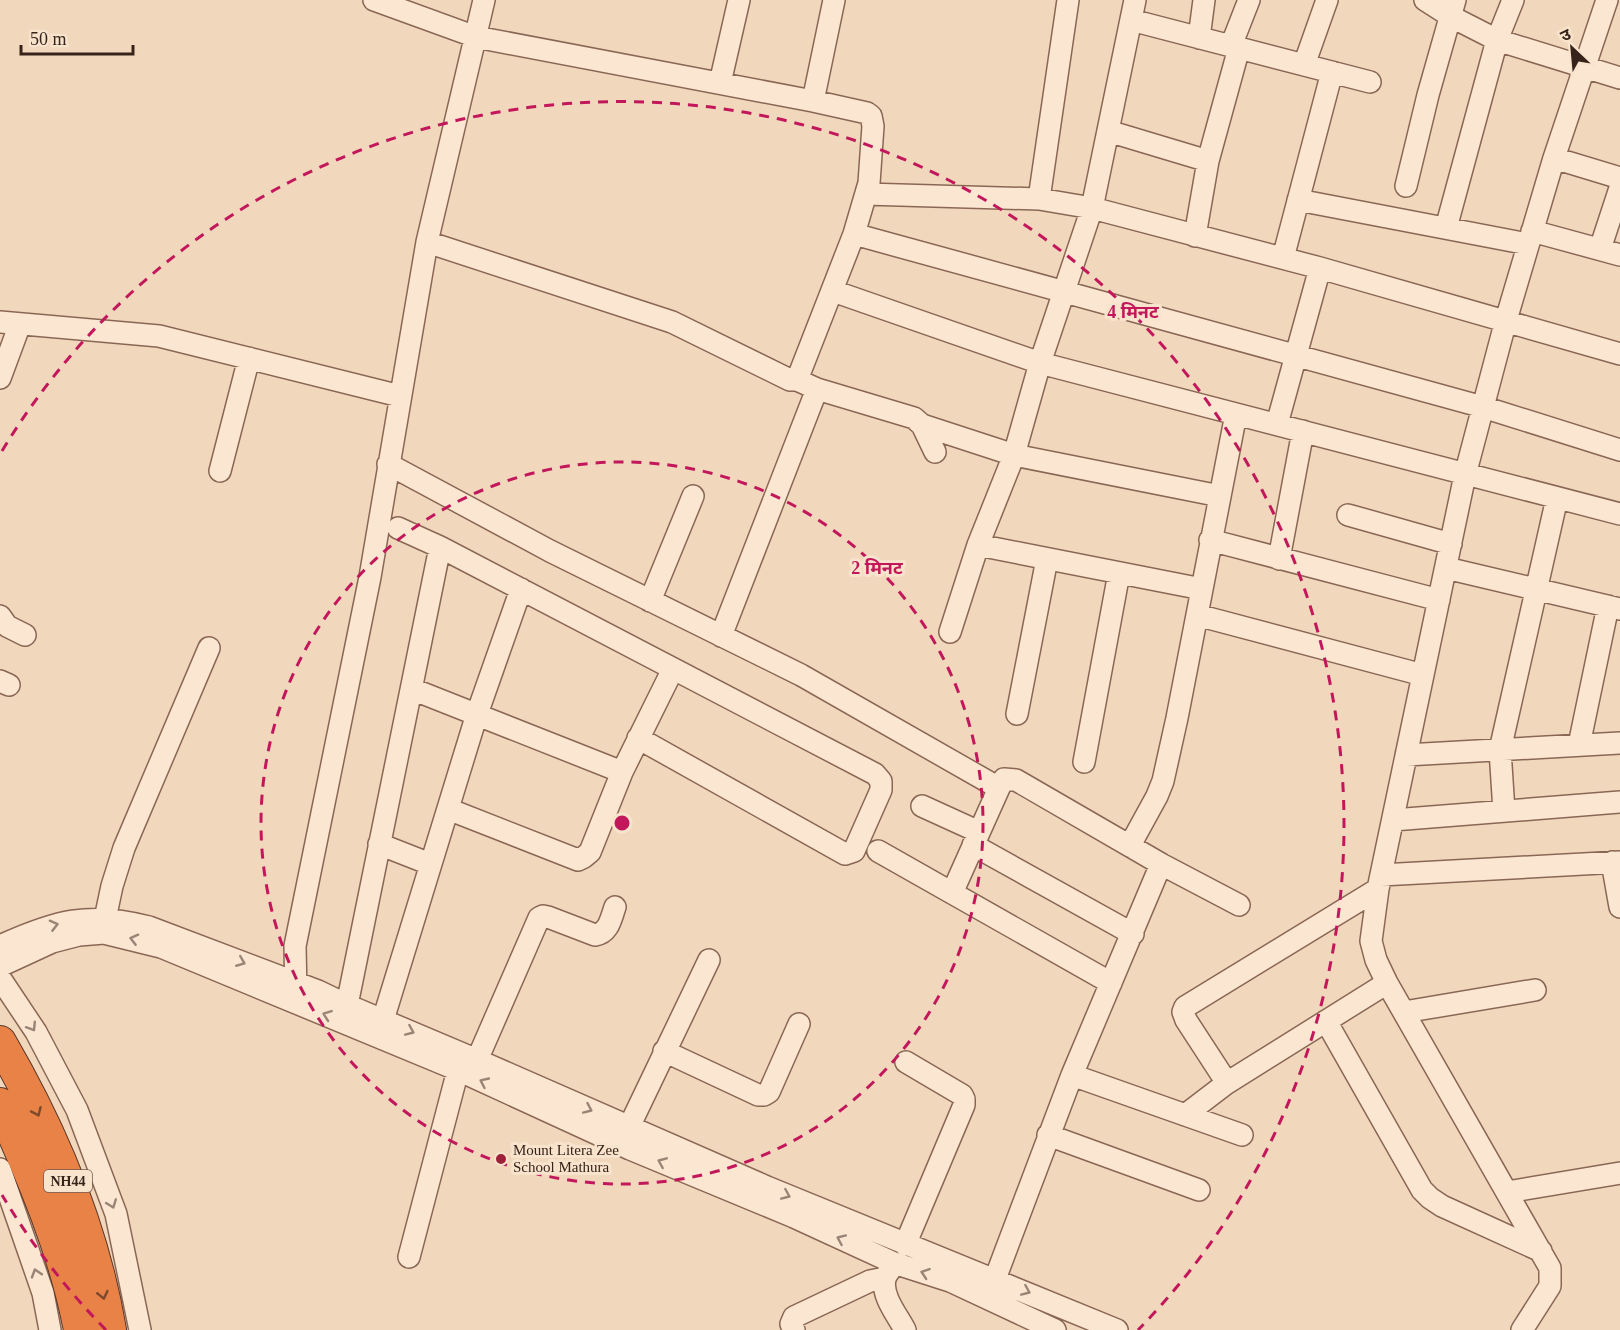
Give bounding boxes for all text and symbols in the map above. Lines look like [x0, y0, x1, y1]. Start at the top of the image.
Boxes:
scale bar [21, 18, 134, 56]
north arrow [1542, 18, 1602, 78]
text: उ [1558, 25, 1574, 45]
text: 50 m [30, 29, 67, 49]
text: 4 मिनट [1107, 302, 1159, 322]
text: 2 मिनट [851, 558, 903, 578]
centre of rings [612, 813, 632, 833]
one-way arrow [49, 920, 59, 933]
one-way arrow [130, 934, 140, 947]
one-way arrow [235, 955, 246, 967]
one-way arrow [322, 1009, 333, 1022]
one-way arrow [25, 1020, 36, 1031]
one-way arrow [403, 1024, 414, 1036]
one-way arrow [479, 1077, 490, 1089]
one-way arrow [582, 1102, 593, 1114]
one-way arrow [30, 1105, 42, 1116]
place label: Mount Litera Zee School Mathura [513, 1142, 619, 1175]
marker: Mount Litera Zee School Mathura [494, 1152, 508, 1166]
one-way arrow [657, 1157, 668, 1169]
road number: NH44 [44, 1170, 92, 1192]
one-way arrow [780, 1188, 791, 1200]
one-way arrow [105, 1198, 118, 1209]
one-way arrow [836, 1234, 847, 1246]
one-way arrow [31, 1268, 44, 1279]
one-way arrow [920, 1268, 931, 1280]
one-way arrow [1019, 1284, 1030, 1296]
one-way arrow [95, 1290, 108, 1300]

